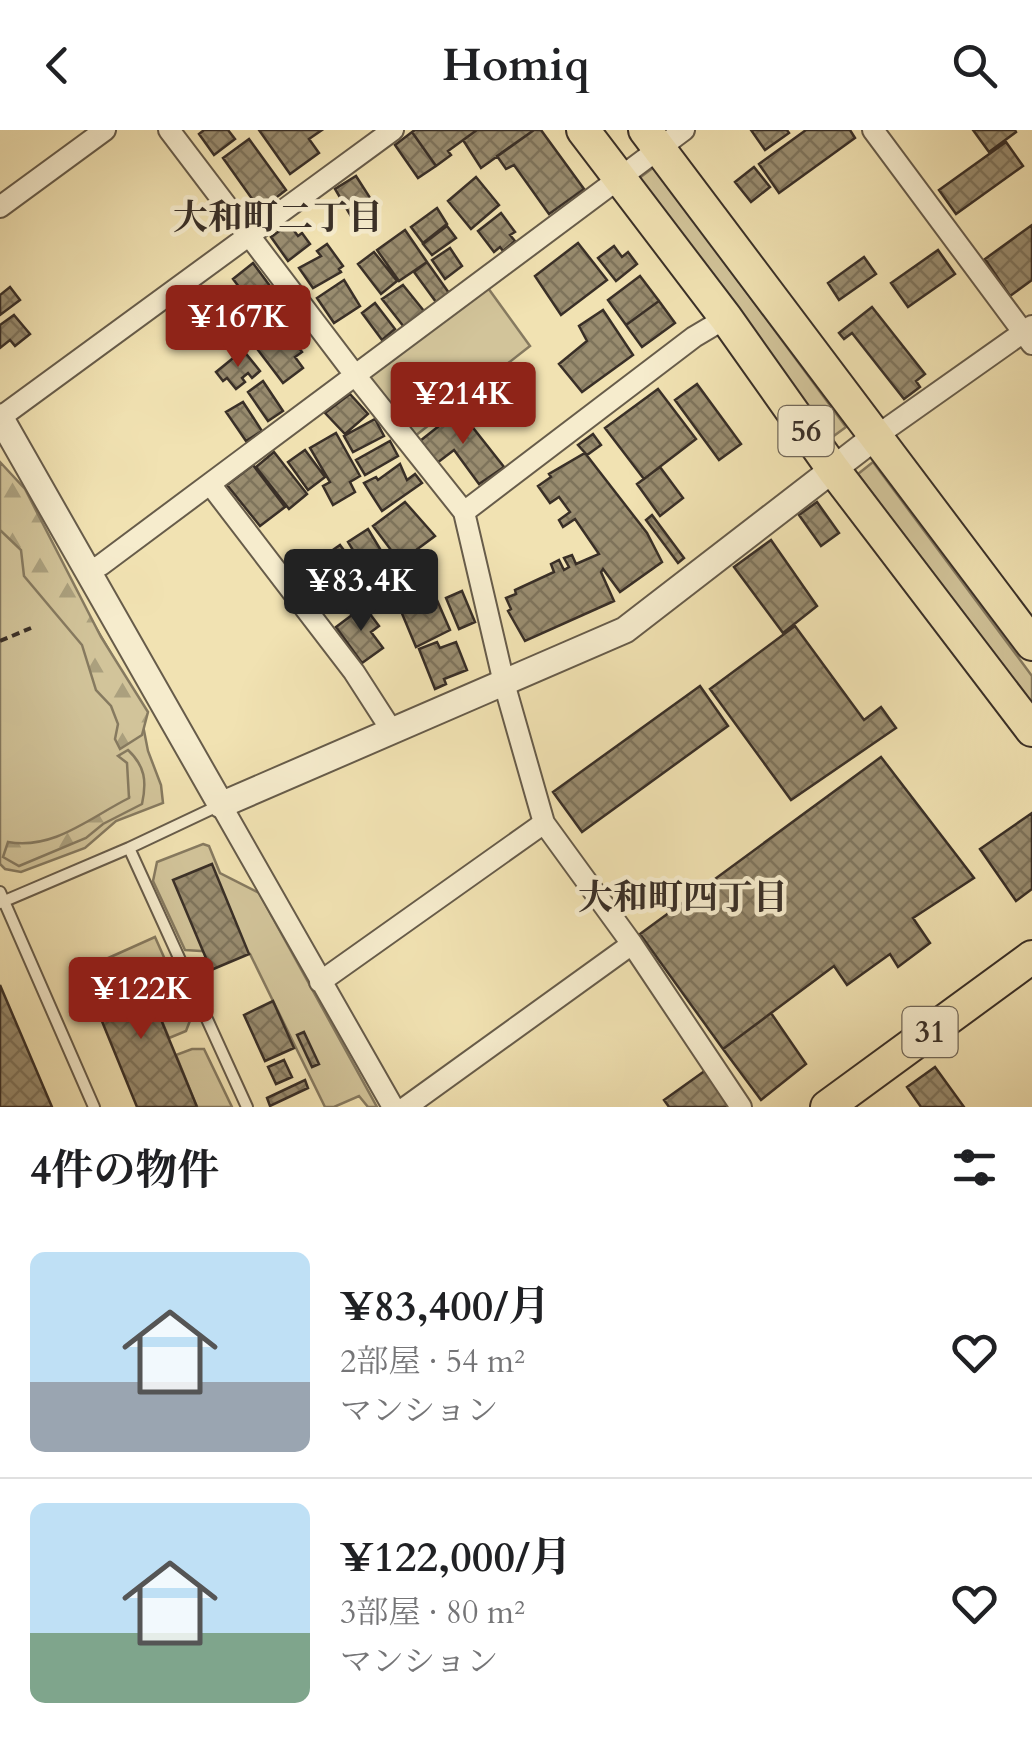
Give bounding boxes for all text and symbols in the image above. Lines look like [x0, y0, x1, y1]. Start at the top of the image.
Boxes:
text: Homiq [442, 35, 590, 96]
icon: back [30, 38, 85, 93]
icon: search [947, 38, 1002, 93]
district label: 大和町二丁目 [173, 194, 383, 242]
pin: ¥167K [168, 285, 308, 370]
text: ¥167K [188, 295, 288, 339]
pin: ¥214K [393, 362, 533, 447]
text: ¥214K [413, 372, 513, 416]
road number: 56 [778, 406, 834, 456]
pin: ¥83.4K [280, 549, 442, 634]
text: ¥83.4K [306, 559, 416, 603]
district label: 大和町四丁目 [578, 874, 788, 922]
pin: ¥122K [71, 957, 211, 1042]
text: ¥122K [91, 967, 191, 1011]
road number: 31 [902, 1007, 958, 1057]
icon: filters [947, 1140, 1002, 1195]
text: 4件の物件 [30, 1142, 220, 1199]
text: ¥83,400/月 [340, 1278, 550, 1335]
icon: home [110, 1292, 230, 1412]
icon: heart [947, 1325, 1002, 1380]
text: 2部屋 · 54 m² [340, 1340, 525, 1384]
text: マンション [340, 1389, 499, 1433]
text: ¥122,000/月 [340, 1529, 572, 1586]
icon: home [110, 1543, 230, 1663]
icon: heart [947, 1576, 1002, 1631]
text: 3部屋 · 80 m² [340, 1591, 525, 1635]
text: マンション [340, 1640, 499, 1684]

